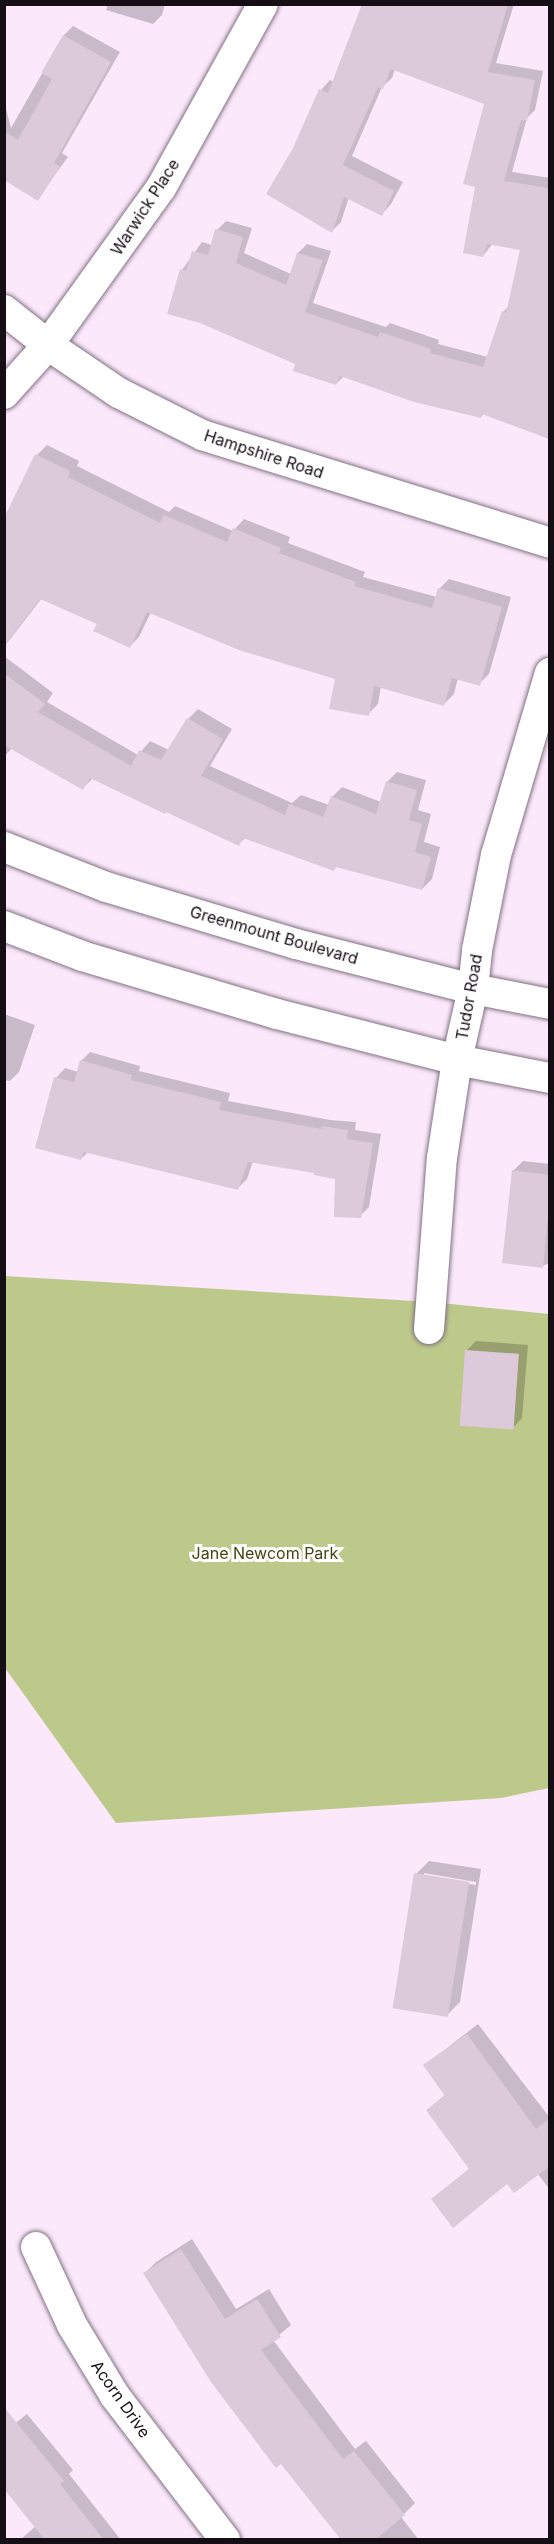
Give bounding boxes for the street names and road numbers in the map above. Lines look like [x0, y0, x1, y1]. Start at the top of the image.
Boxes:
street label: Warwick Place [107, 155, 183, 259]
street label: Hampshire Road [202, 426, 326, 482]
street label: Greenmount Boulevard [188, 902, 360, 968]
street label: Tudor Road [452, 952, 486, 1042]
street label: Acorn Drive [87, 2357, 155, 2441]

